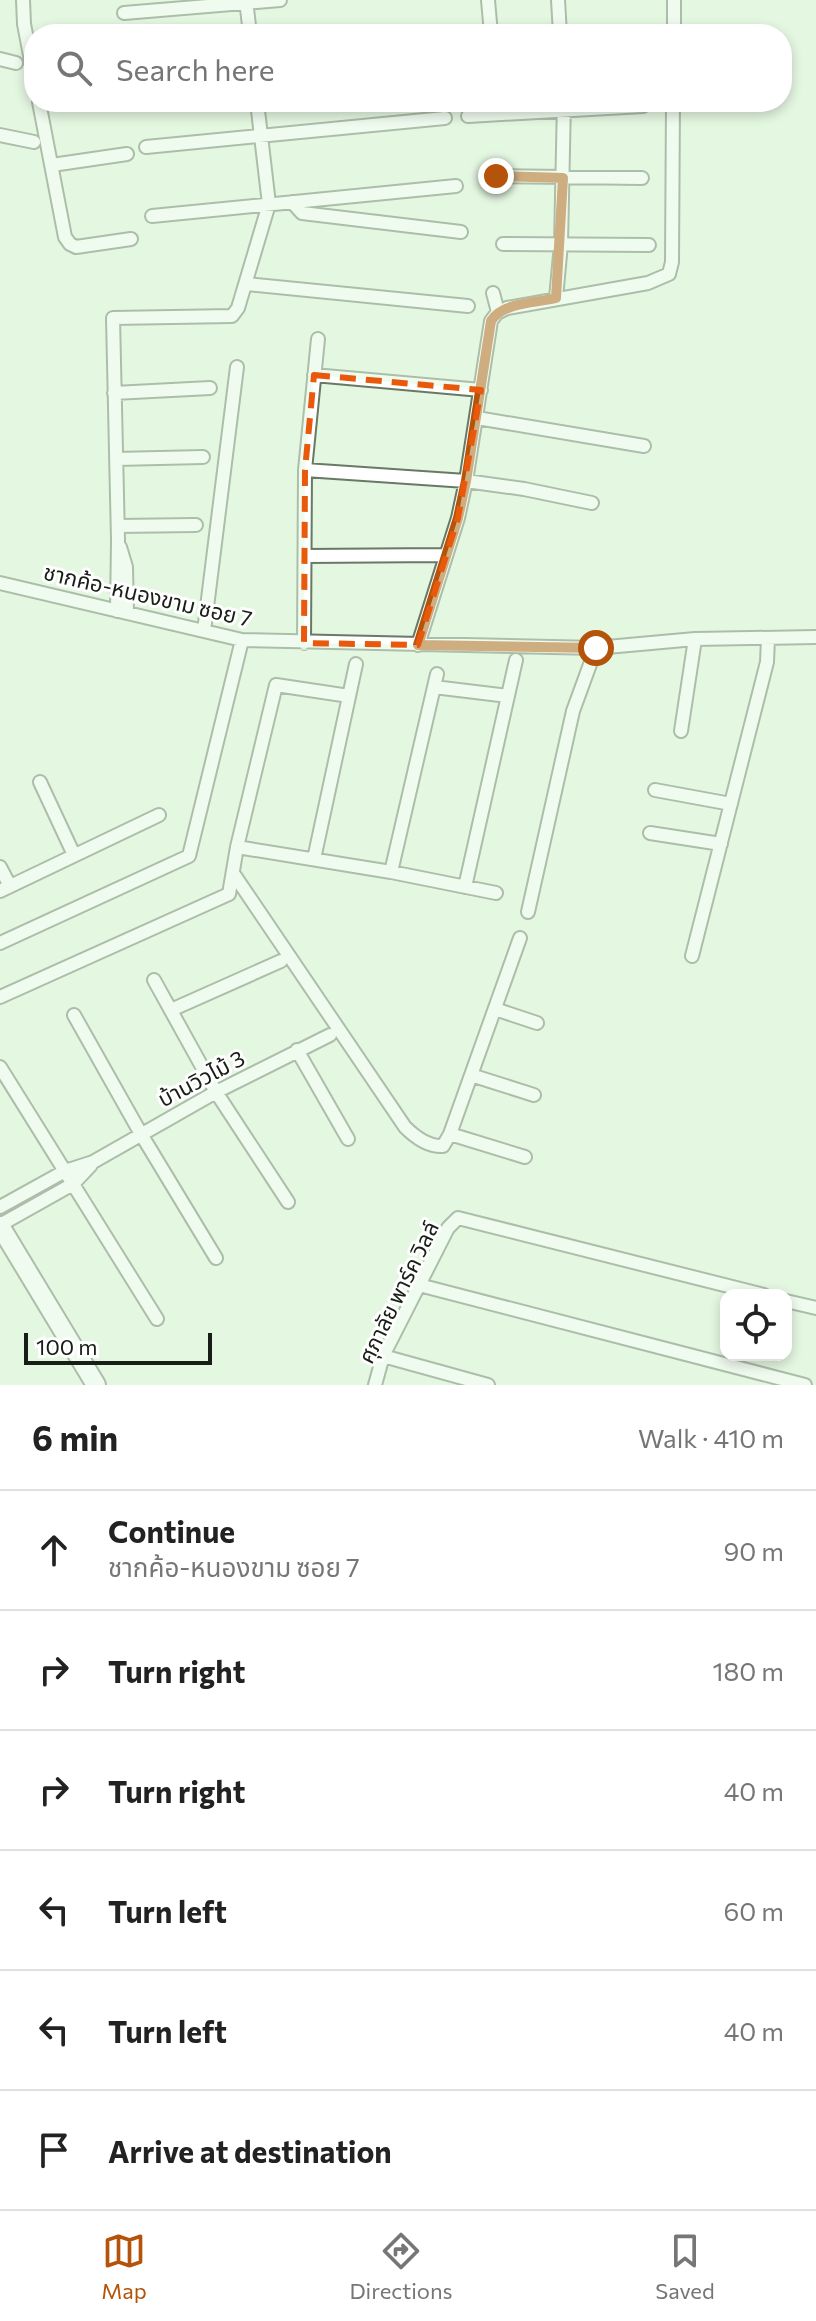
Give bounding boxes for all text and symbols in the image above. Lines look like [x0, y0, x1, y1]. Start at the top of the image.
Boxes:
search box [24, 24, 792, 112]
icon: search [52, 46, 96, 90]
text: Search here [116, 50, 275, 87]
route end [478, 158, 514, 194]
street label: ชากค้อ-หนองขาม ซอย 7 [41, 558, 255, 632]
route start [578, 630, 614, 666]
street label: บ้านวิวไม้ 3 [153, 1044, 249, 1112]
street label: ศุภาลัย พาร์ค วิลล์ [352, 1217, 445, 1368]
map controls [720, 1289, 792, 1361]
button: locate [720, 1289, 792, 1361]
scale bar [24, 1329, 212, 1365]
text: 100 m [36, 1333, 98, 1360]
text: 6 min [32, 1416, 118, 1458]
text: Walk · 410 m [638, 1422, 784, 1453]
text: Continue [108, 1512, 235, 1549]
icon: ahead [32, 1528, 76, 1572]
text: 90 m [724, 1535, 784, 1566]
text: ชากค้อ-หนองขาม ซอย 7 [108, 1551, 360, 1582]
icon: right [32, 1648, 76, 1692]
text: Turn right [108, 1652, 245, 1689]
text: 180 m [712, 1655, 784, 1686]
icon: right [32, 1768, 76, 1812]
text: Turn right [108, 1772, 245, 1809]
text: 40 m [724, 1775, 784, 1806]
icon: left [32, 1888, 76, 1932]
text: Turn left [108, 1892, 227, 1929]
text: 60 m [724, 1895, 784, 1926]
icon: left [32, 2008, 76, 2052]
text: Turn left [108, 2012, 227, 2049]
text: 40 m [724, 2015, 784, 2046]
icon: arrive [32, 2128, 76, 2172]
text: Arrive at destination [108, 2132, 392, 2169]
tab: Map [101, 2229, 147, 2304]
tab: Directions [349, 2229, 453, 2304]
tab: Saved [655, 2229, 715, 2304]

